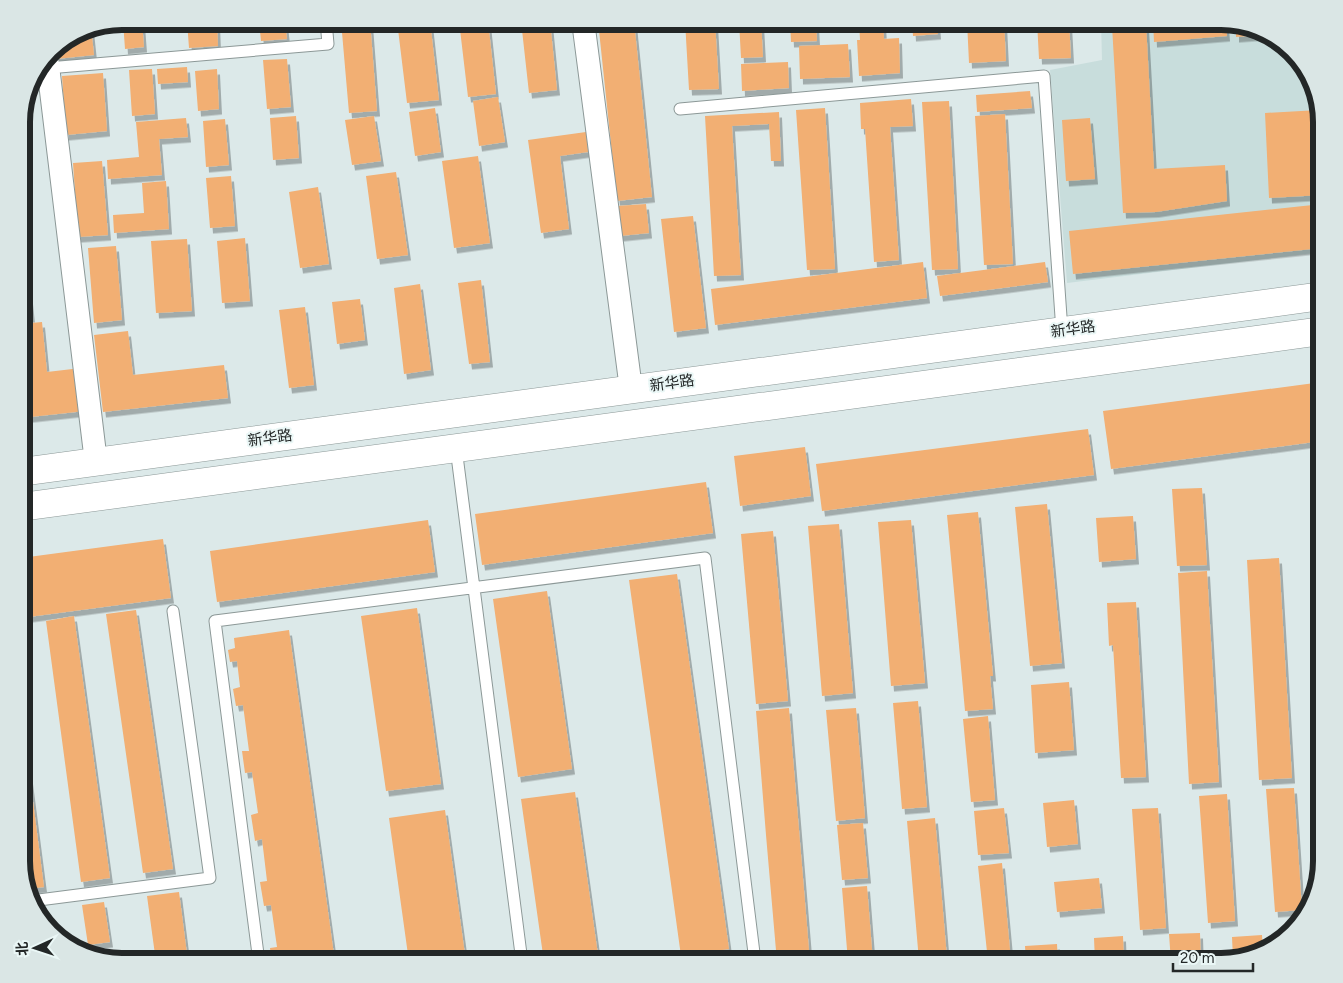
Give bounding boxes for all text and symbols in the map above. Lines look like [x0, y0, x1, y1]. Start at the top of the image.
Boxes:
street label: 新华路 [1049, 317, 1097, 341]
street label: 新华路 [648, 371, 696, 395]
street label: 新华路 [246, 426, 294, 450]
north arrow [10, 923, 60, 973]
scale bar [1173, 940, 1253, 972]
text: 北 [14, 941, 31, 956]
text: 20 m [1180, 949, 1214, 967]

